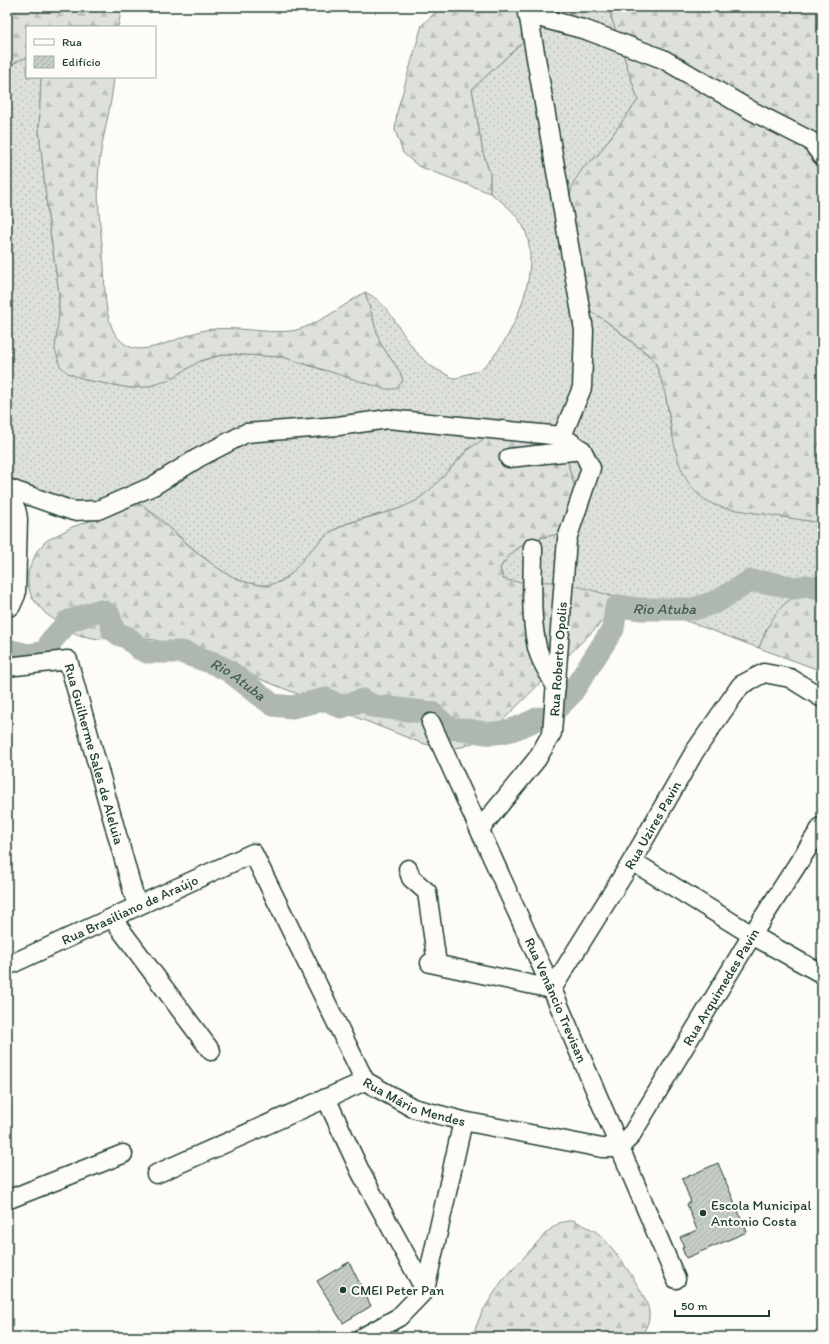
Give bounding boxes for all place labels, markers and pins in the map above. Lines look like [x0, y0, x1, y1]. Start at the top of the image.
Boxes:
place label: Escola Municipal Antonio Costa [711, 1197, 811, 1230]
marker: Escola Municipal Antonio Costa [698, 1208, 708, 1218]
place label: CMEI Peter Pan [351, 1282, 444, 1299]
marker: CMEI Peter Pan [338, 1285, 348, 1295]

